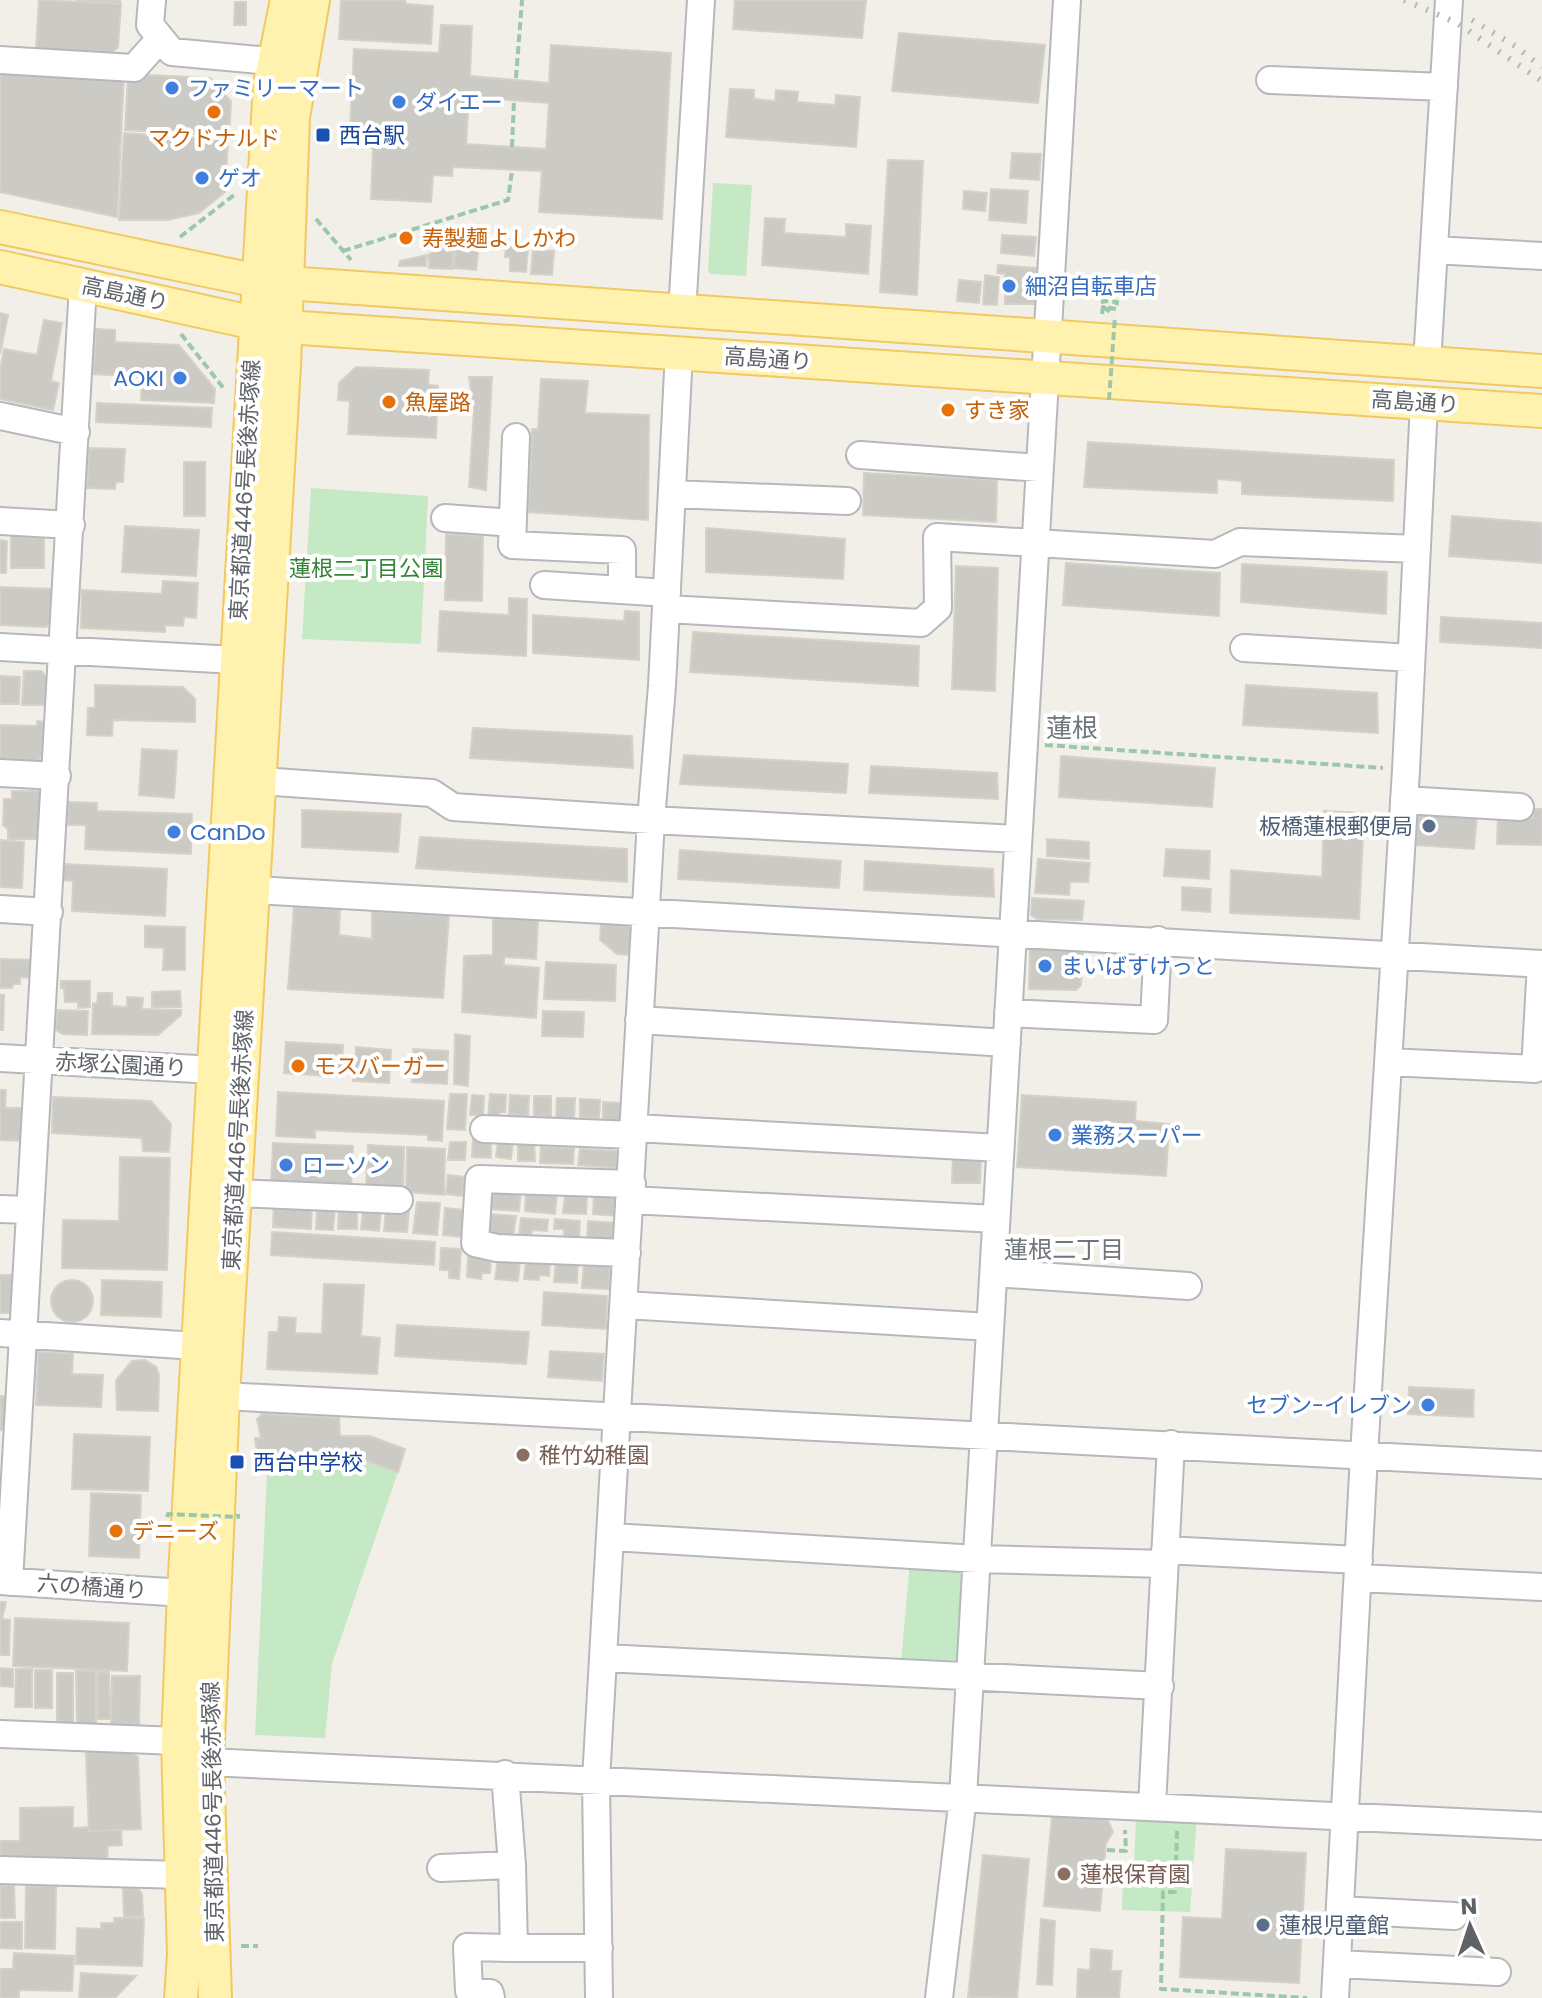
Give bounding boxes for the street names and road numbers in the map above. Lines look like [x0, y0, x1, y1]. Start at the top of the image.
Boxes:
street label: 高島通り [79, 270, 171, 318]
street label: 高島通り [723, 340, 813, 378]
street label: 東京都道446号長後赤塚線 [223, 359, 267, 621]
street label: 高島通り [1370, 383, 1460, 421]
street label: 東京都道446号長後赤塚線 [216, 1009, 260, 1271]
street label: 赤塚公園通り [54, 1046, 188, 1084]
street label: 六の橋通り [36, 1568, 148, 1606]
street label: 東京都道446号長後赤塚線 [195, 1681, 231, 1943]

